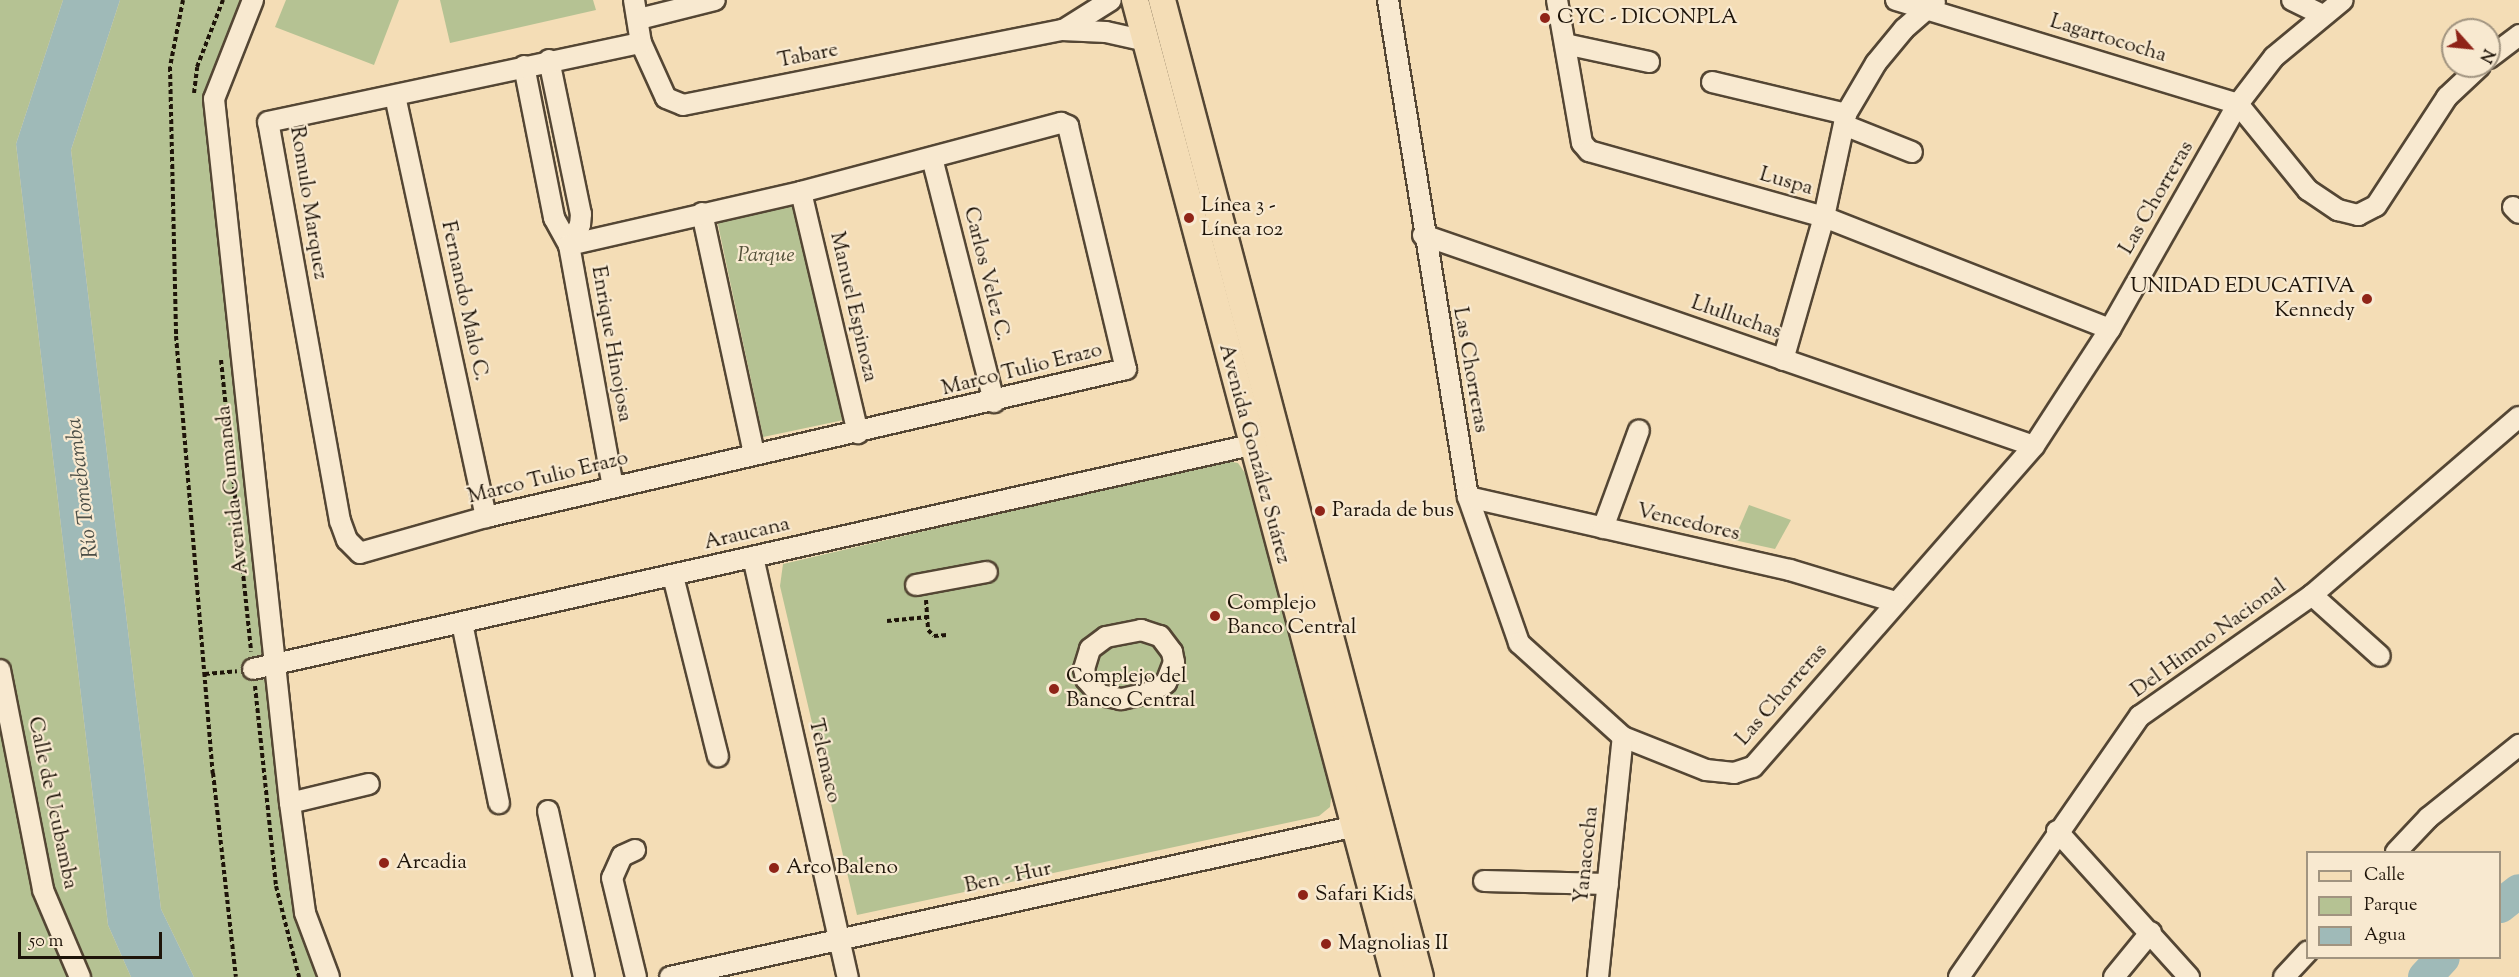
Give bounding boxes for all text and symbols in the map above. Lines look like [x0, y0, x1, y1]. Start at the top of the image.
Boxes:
place label: CYC - DICONPLA [1557, 5, 1738, 31]
street label: Lagartococha [2047, 9, 2169, 69]
marker: CYC - DICONPLA [1538, 11, 1552, 25]
north arrow [2441, 18, 2501, 78]
street label: Tabare [776, 38, 840, 74]
text: N [2473, 45, 2499, 66]
street label: Romulo Marquez [283, 125, 333, 281]
street label: Las Chorreras [2114, 137, 2200, 259]
street label: Luspa [1756, 162, 1816, 202]
place label: Línea 3 - Línea 102 [1201, 193, 1283, 243]
street label: Carlos Velez C. [957, 204, 1015, 344]
marker: Línea 3 - Línea 102 [1182, 211, 1196, 225]
street label: Fernando Malo C. [435, 219, 493, 383]
street label: Manuel Espinoza [823, 230, 883, 384]
park label: Parque [737, 243, 795, 269]
street label: Enrique Hinojosa [585, 264, 637, 424]
place label: UNIDAD EDUCATIVA Kennedy [2130, 274, 2355, 324]
street label: Llulluchas [1688, 291, 1784, 345]
marker: UNIDAD EDUCATIVA Kennedy [2360, 292, 2374, 306]
street label: Las Chorreras [1447, 305, 1493, 435]
street label: Marco Tulio Erazo [939, 338, 1105, 402]
street label: Avenida González Suárez [1213, 341, 1295, 567]
street label: Avenida Cumanda [212, 404, 254, 576]
water label: Río Tomebamba [62, 416, 106, 560]
street label: Marco Tulio Erazo [465, 446, 631, 510]
place label: Parada de bus [1332, 498, 1454, 524]
street label: Vencedores [1634, 499, 1742, 547]
marker: Parada de bus [1313, 504, 1327, 518]
street label: Araucana [702, 512, 792, 556]
street label: Del Himno Nacional [2127, 574, 2291, 704]
place label: Complejo Banco Central [1227, 591, 1356, 641]
marker: Complejo Banco Central [1208, 609, 1222, 623]
street label: Las Chorreras [1731, 639, 1833, 751]
place label: Complejo del Banco Central [1066, 664, 1195, 714]
marker: Complejo del Banco Central [1047, 682, 1061, 696]
street label: Calle de Ucubamba [21, 714, 83, 892]
street label: Telemaco [802, 716, 846, 806]
street label: Yanacocha [1569, 805, 1605, 905]
place label: Arcadia [396, 850, 467, 876]
legend [2306, 851, 2501, 959]
place label: Arco Baleno [786, 855, 898, 881]
marker: Arcadia [377, 856, 391, 870]
street label: Ben - Hur [962, 857, 1054, 899]
marker: Arco Baleno [767, 861, 781, 875]
text: Calle [2364, 863, 2405, 889]
place label: Safari Kids [1315, 882, 1413, 908]
marker: Safari Kids [1296, 888, 1310, 902]
text: Parque [2364, 893, 2417, 919]
scale bar [21, 920, 165, 958]
text: Agua [2364, 923, 2406, 949]
text: 50 m [29, 929, 63, 955]
place label: Magnolias II [1338, 931, 1449, 957]
marker: Magnolias II [1319, 937, 1333, 951]

